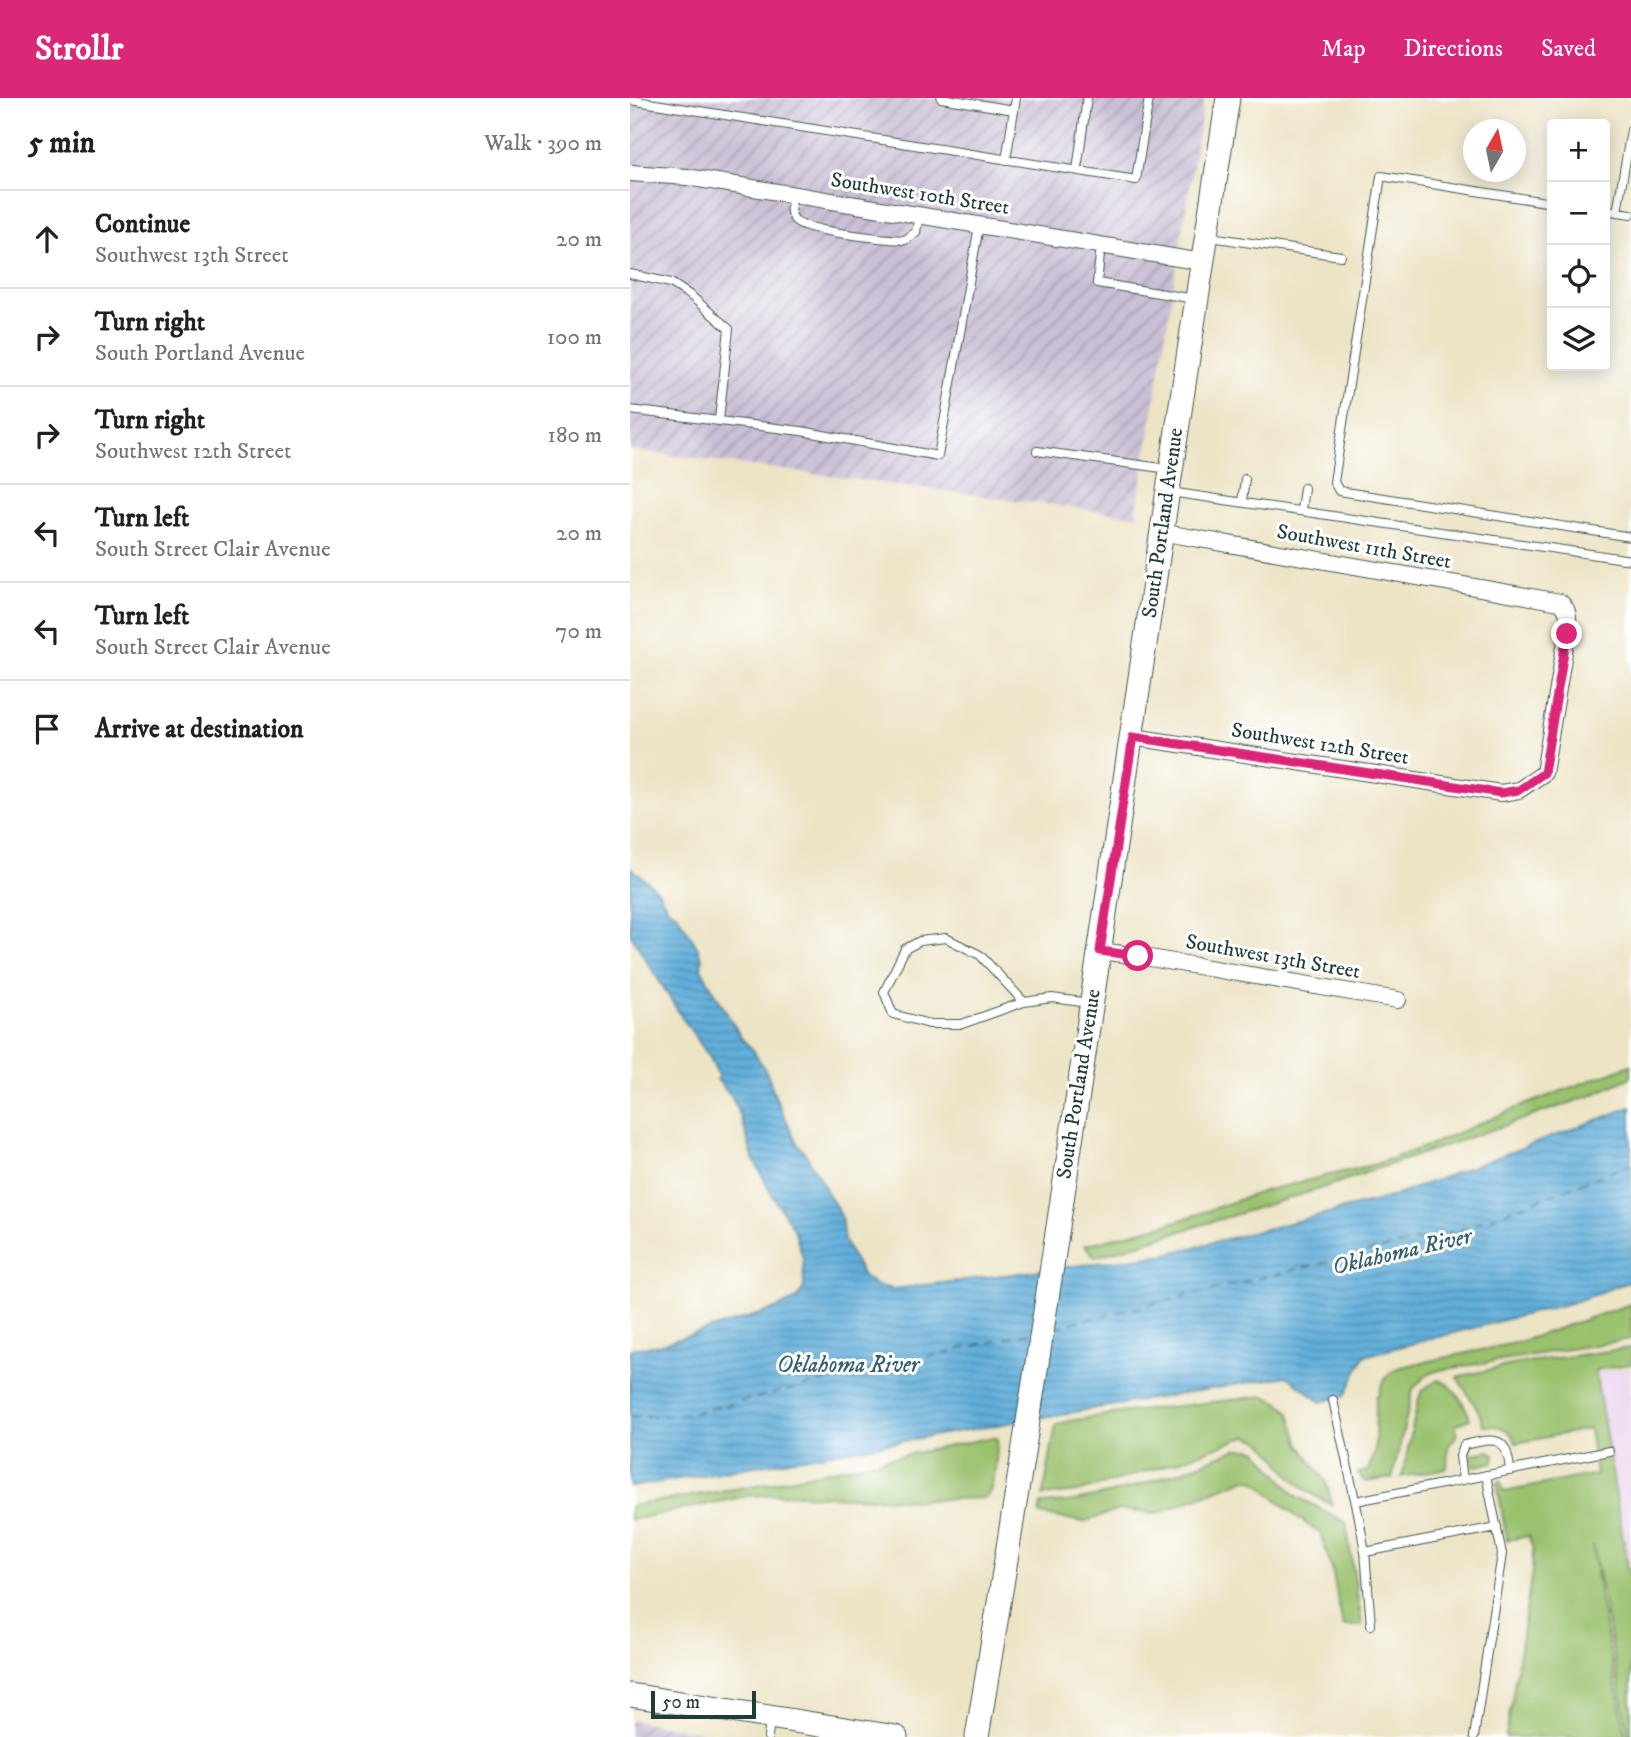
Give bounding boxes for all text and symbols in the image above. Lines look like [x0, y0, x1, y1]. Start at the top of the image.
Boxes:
text: Strollr [35, 29, 123, 70]
text: Map [1321, 34, 1366, 64]
text: Directions [1404, 34, 1503, 64]
text: Saved [1541, 34, 1596, 64]
north arrow [1463, 119, 1526, 182]
map controls [1547, 119, 1610, 371]
button: + [1547, 119, 1610, 182]
text: 5 min [28, 125, 95, 162]
text: Walk · 390 m [484, 129, 602, 158]
street label: Southwest 10th Street [829, 167, 1011, 221]
button: − [1547, 182, 1610, 245]
text: Continue [95, 208, 190, 241]
icon: ahead [28, 220, 66, 258]
text: 20 m [556, 225, 602, 254]
text: Southwest 13th Street [95, 241, 289, 270]
button: locate [1547, 245, 1610, 308]
text: Turn right [95, 306, 205, 339]
button: layers [1547, 308, 1610, 371]
icon: right [28, 318, 66, 356]
text: 100 m [547, 323, 602, 352]
text: South Portland Avenue [95, 339, 305, 368]
text: Turn right [95, 404, 205, 437]
icon: right [28, 416, 66, 454]
text: 180 m [547, 421, 602, 450]
street label: South Portland Avenue [1137, 426, 1189, 620]
text: Southwest 12th Street [95, 437, 291, 466]
text: Turn left [95, 502, 189, 535]
icon: left [28, 514, 66, 552]
text: 20 m [556, 519, 602, 548]
street label: Southwest 11th Street [1275, 519, 1454, 575]
text: South Street Clair Avenue [95, 535, 331, 564]
text: Turn left [95, 600, 189, 633]
icon: left [28, 612, 66, 650]
text: 70 m [555, 617, 602, 646]
route end [1551, 618, 1582, 649]
text: South Street Clair Avenue [95, 633, 331, 662]
icon: arrive [28, 710, 66, 748]
text: Arrive at destination [95, 713, 304, 746]
street label: Southwest 12th Street [1229, 717, 1411, 771]
street label: Southwest 13th Street [1184, 929, 1363, 985]
route start [1122, 940, 1153, 971]
street label: South Portland Avenue [1051, 987, 1107, 1181]
water label: Oklahoma River [1330, 1221, 1476, 1282]
water label: Oklahoma River [777, 1351, 921, 1380]
scale bar [651, 1688, 756, 1720]
text: 50 m [662, 1691, 700, 1714]

